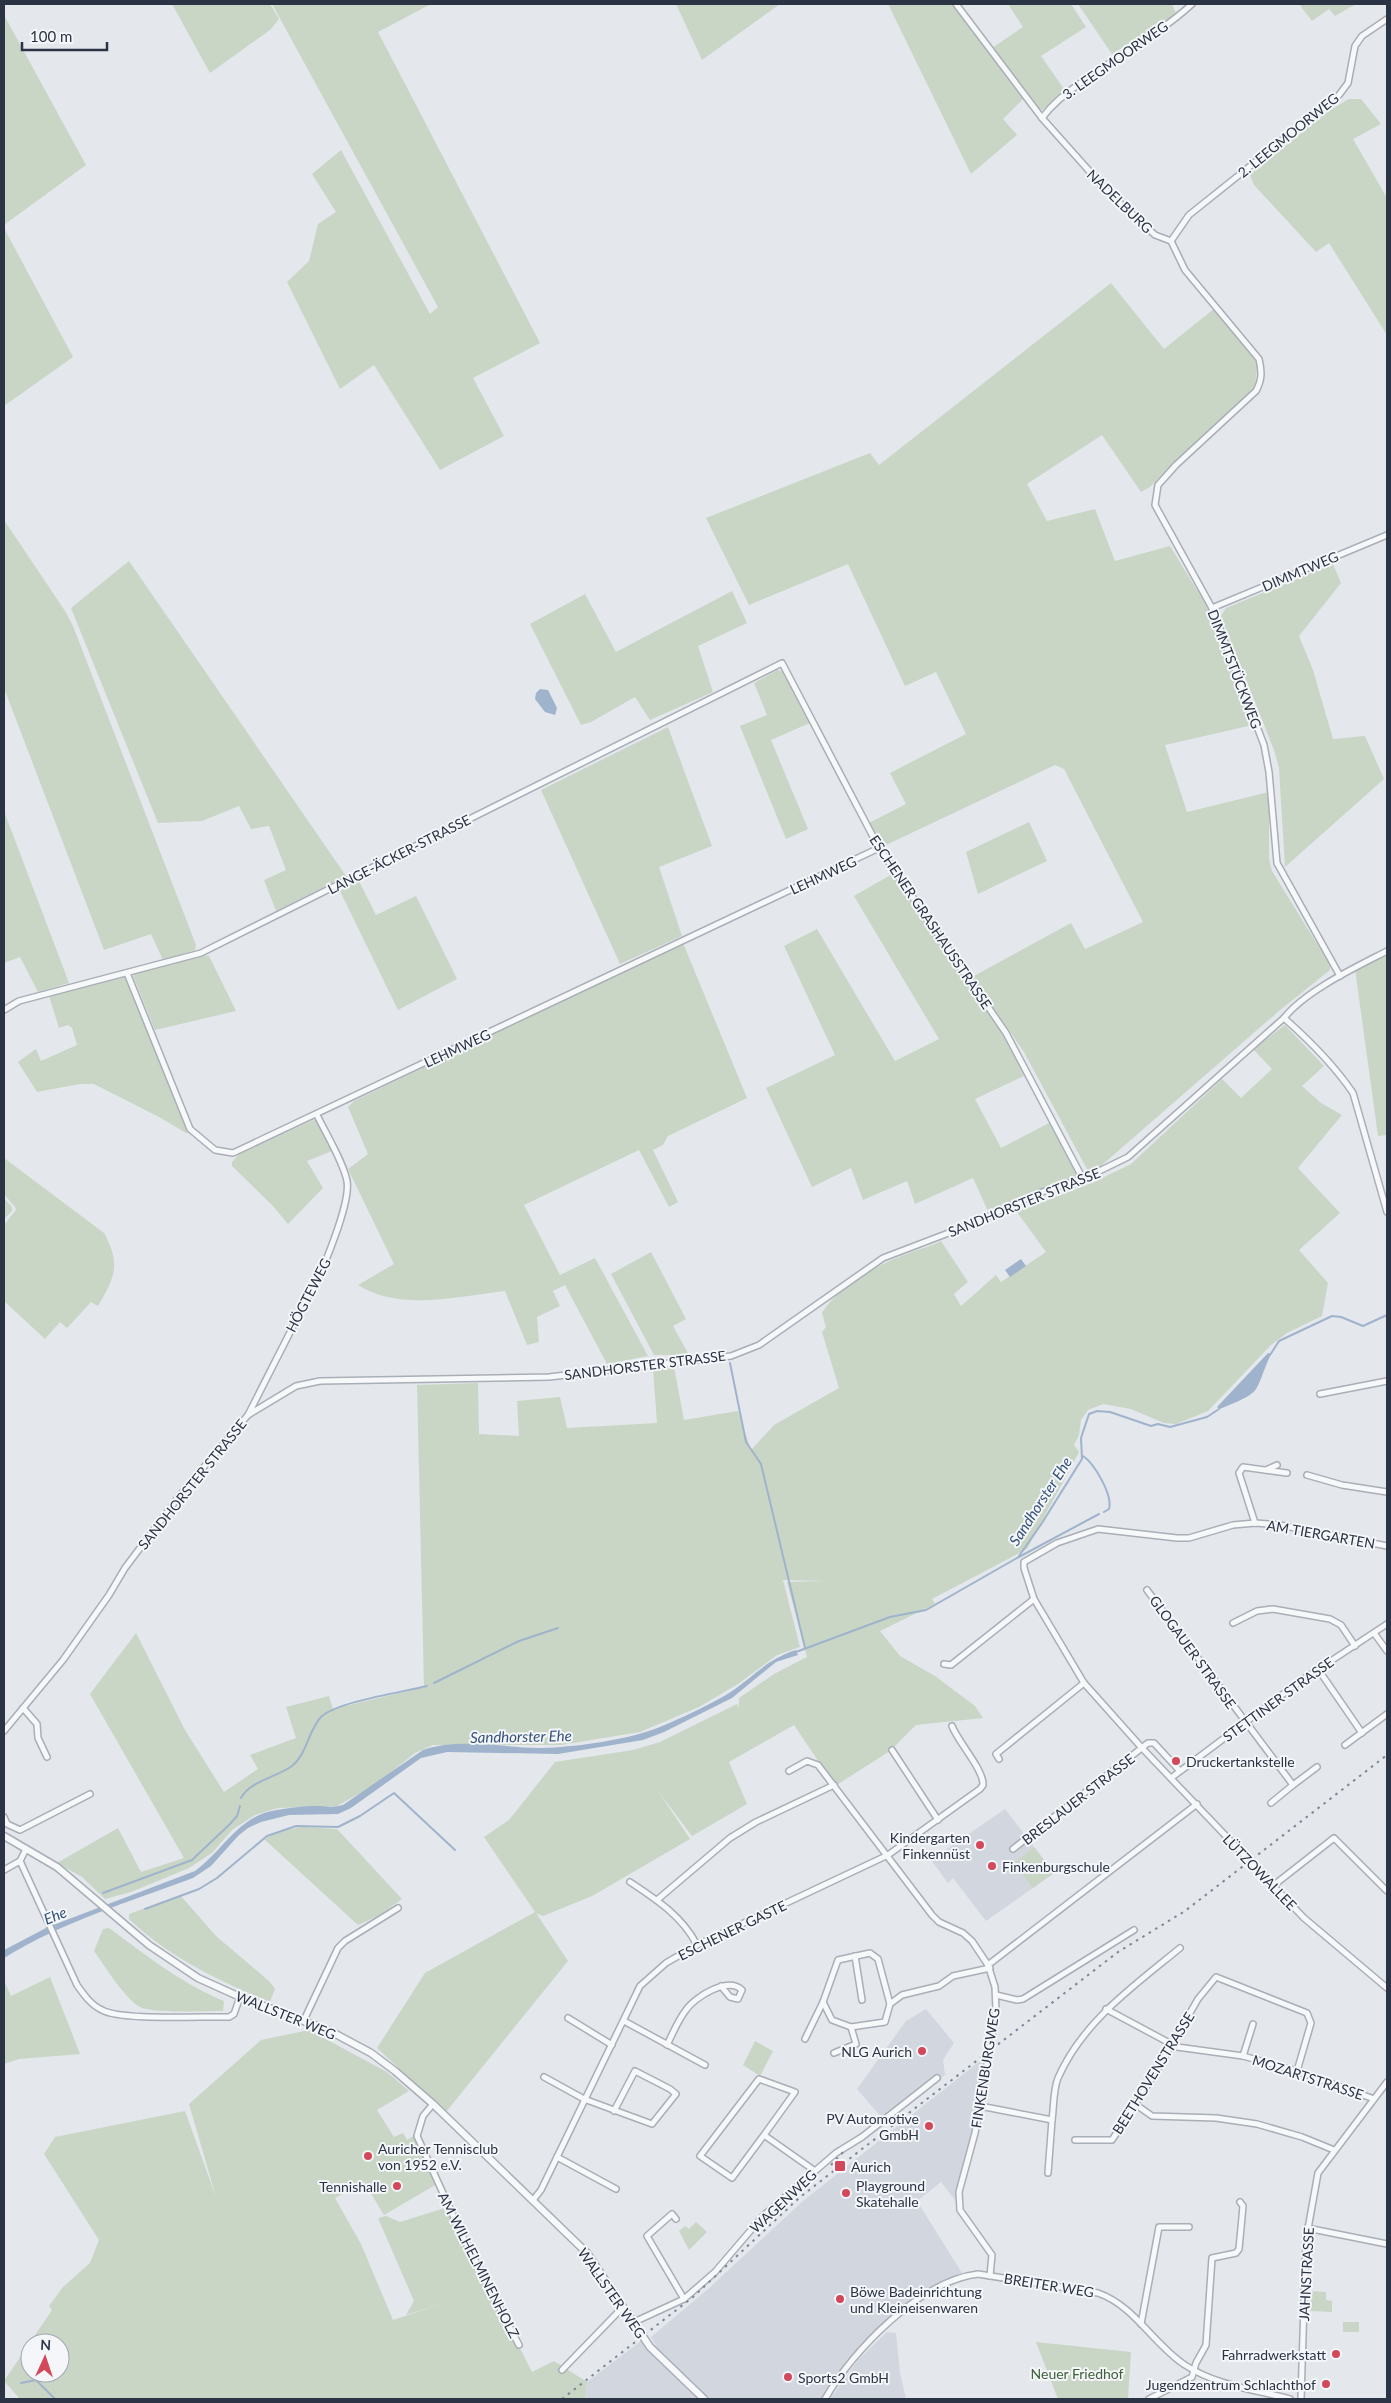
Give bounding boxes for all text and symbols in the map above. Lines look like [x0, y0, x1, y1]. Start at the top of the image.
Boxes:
street label: 3. LEEGMOORWEG [1059, 17, 1171, 103]
scale bar [22, 20, 108, 52]
text: 100 m [30, 27, 72, 45]
street label: 2. LEEGMOORWEG [1234, 89, 1342, 181]
street label: NADELBURG [1084, 166, 1156, 236]
street label: DIMMTWEG [1259, 547, 1341, 595]
street label: DIMMTSTÜCKWEG [1204, 607, 1266, 731]
street label: LANGE-ÄCKER-STRASSE [325, 811, 473, 897]
street label: ESCHENER GRASHAUSSTRASSE [866, 832, 996, 1012]
street label: LEHMWEG [787, 852, 859, 898]
street label: LEHMWEG [421, 1025, 493, 1071]
street label: SANDHORSTER STRASSE [945, 1164, 1103, 1240]
street label: HÖGTEWEG [282, 1255, 334, 1335]
street label: SANDHORSTER STRASSE [563, 1347, 727, 1383]
street label: SANDHORSTER STRASSE [134, 1415, 250, 1553]
water label: Sandhorster Ehe [1005, 1453, 1075, 1549]
street label: AM TIERGARTEN [1266, 1516, 1376, 1552]
street label: GLOGAUER STRASSE [1146, 1592, 1240, 1712]
street label: STETTINER STRASSE [1219, 1653, 1337, 1745]
water label: Sandhorster Ehe [470, 1726, 572, 1746]
street label: BRESLAUER STRASSE [1018, 1750, 1138, 1848]
place label: Druckertankstelle [1186, 1753, 1295, 1770]
marker: Druckertankstelle [1170, 1755, 1182, 1767]
place label: Kindergarten Finkennüst [890, 1829, 970, 1862]
street label: LÜTZOWALLEE [1220, 1831, 1300, 1913]
marker: Kindergarten Finkennüst [974, 1839, 986, 1851]
place label: Finkenburgschule [1002, 1858, 1110, 1875]
marker: Finkenburgschule [986, 1860, 998, 1872]
street label: ESCHENER GASTE [675, 1896, 789, 1964]
water label: Ehe [41, 1902, 69, 1928]
street label: WALLSTER WEG [233, 1987, 339, 2043]
street label: FINKENBURGWEG [967, 2007, 1003, 2129]
street label: BEETHOVENSTRASSE [1108, 2009, 1198, 2137]
place label: NLG Aurich [841, 2043, 912, 2060]
marker: NLG Aurich [916, 2045, 928, 2057]
street label: MOZARTSTRASSE [1250, 2051, 1366, 2103]
place label: PV Automotive GmbH [826, 2110, 919, 2143]
marker: PV Automotive GmbH [923, 2120, 935, 2132]
place label: Auricher Tennisclub von 1952 e.V. [378, 2140, 498, 2173]
marker: Auricher Tennisclub von 1952 e.V. [362, 2150, 374, 2162]
place label: Aurich [851, 2158, 891, 2175]
marker: Aurich [833, 2159, 847, 2173]
street label: WAGENWEG [746, 2166, 820, 2236]
place label: Playground Skatehalle [856, 2177, 925, 2210]
place label: Tennishalle [319, 2178, 387, 2195]
marker: Tennishalle [391, 2180, 403, 2192]
marker: Playground Skatehalle [840, 2187, 852, 2199]
street label: AM WILHELMINENHOLZ [435, 2189, 523, 2341]
street label: JAHNSTRASSE [1295, 2227, 1317, 2321]
street label: WALLSTER WEG [575, 2245, 649, 2341]
street label: BREITER WEG [1003, 2269, 1095, 2301]
place label: Böwe Badeinrichtung und Kleineisenwaren [850, 2283, 982, 2316]
marker: Böwe Badeinrichtung und Kleineisenwaren [834, 2293, 846, 2305]
north arrow [20, 2333, 70, 2383]
text: N [40, 2336, 52, 2353]
place label: Fahrradwerkstatt [1221, 2346, 1326, 2363]
marker: Fahrradwerkstatt [1330, 2348, 1342, 2360]
park label: Neuer Friedhof [1031, 2365, 1124, 2382]
place label: Sports2 GmbH [798, 2369, 889, 2386]
marker: Sports2 GmbH [782, 2371, 794, 2383]
place label: Jugendzentrum Schlachthof [1146, 2376, 1316, 2393]
marker: Jugendzentrum Schlachthof [1320, 2378, 1332, 2390]

